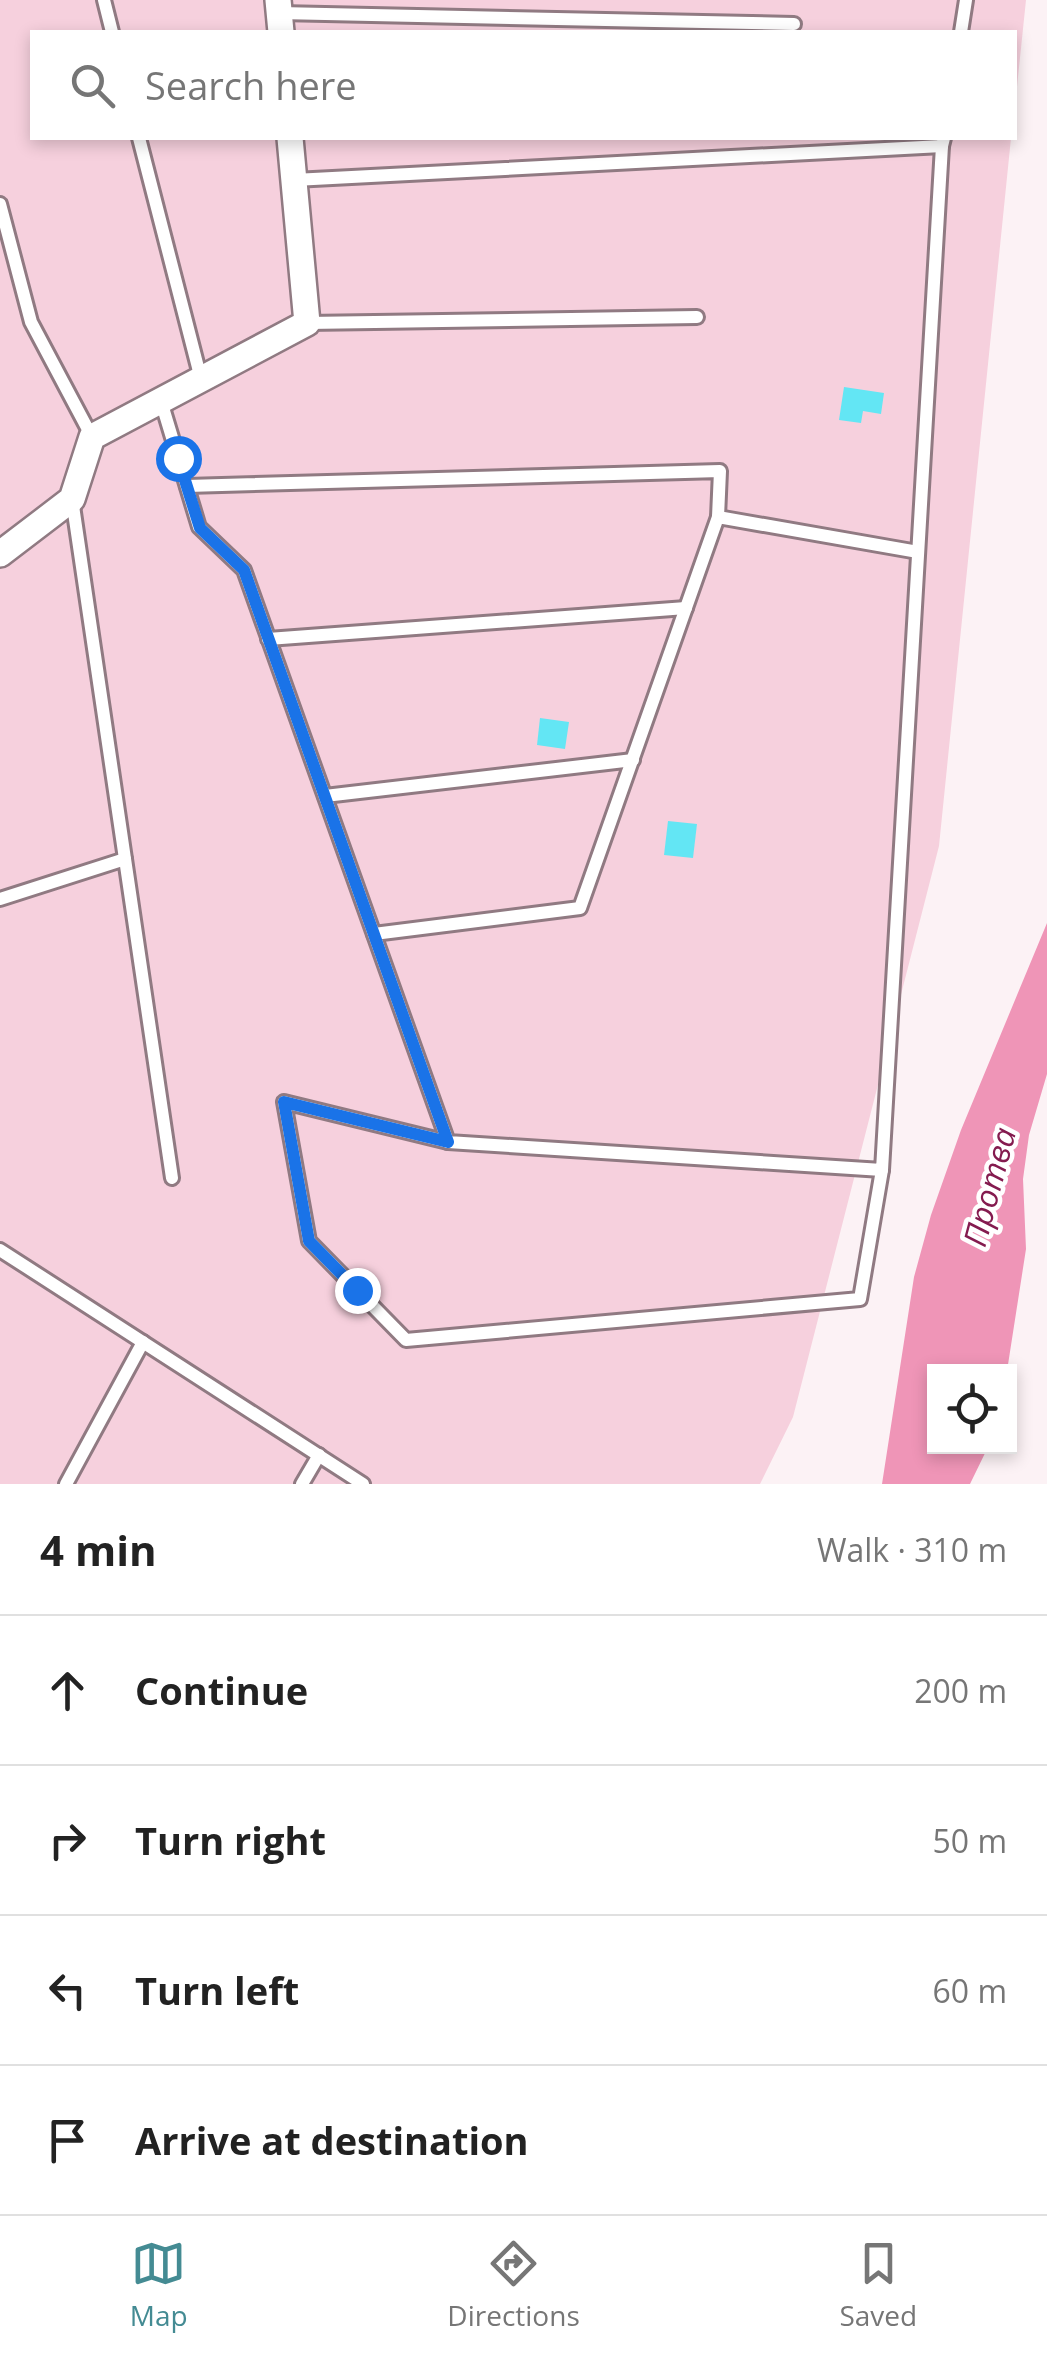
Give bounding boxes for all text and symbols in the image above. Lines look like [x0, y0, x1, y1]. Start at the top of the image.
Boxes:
search box [30, 30, 1017, 140]
icon: search [65, 58, 120, 113]
text: Search here [145, 59, 357, 111]
route start [156, 436, 202, 482]
water label: Протва [952, 1122, 1025, 1251]
route end [335, 1268, 381, 1314]
map controls [927, 1364, 1017, 1454]
button: locate [927, 1364, 1017, 1454]
text: 4 min [40, 1521, 157, 1578]
text: Walk · 310 m [817, 1528, 1007, 1571]
icon: ahead [40, 1663, 95, 1718]
text: Continue [135, 1664, 308, 1716]
text: 200 m [914, 1669, 1007, 1712]
icon: right [40, 1813, 95, 1868]
text: Turn right [135, 1814, 326, 1866]
text: 50 m [932, 1819, 1007, 1862]
icon: left [40, 1963, 95, 2018]
text: Turn left [135, 1964, 299, 2016]
text: 60 m [932, 1969, 1007, 2012]
icon: arrive [40, 2113, 95, 2168]
text: Arrive at destination [135, 2114, 529, 2166]
tab: Map [130, 2236, 188, 2334]
tab: Directions [447, 2236, 580, 2334]
tab: Saved [839, 2236, 917, 2334]

